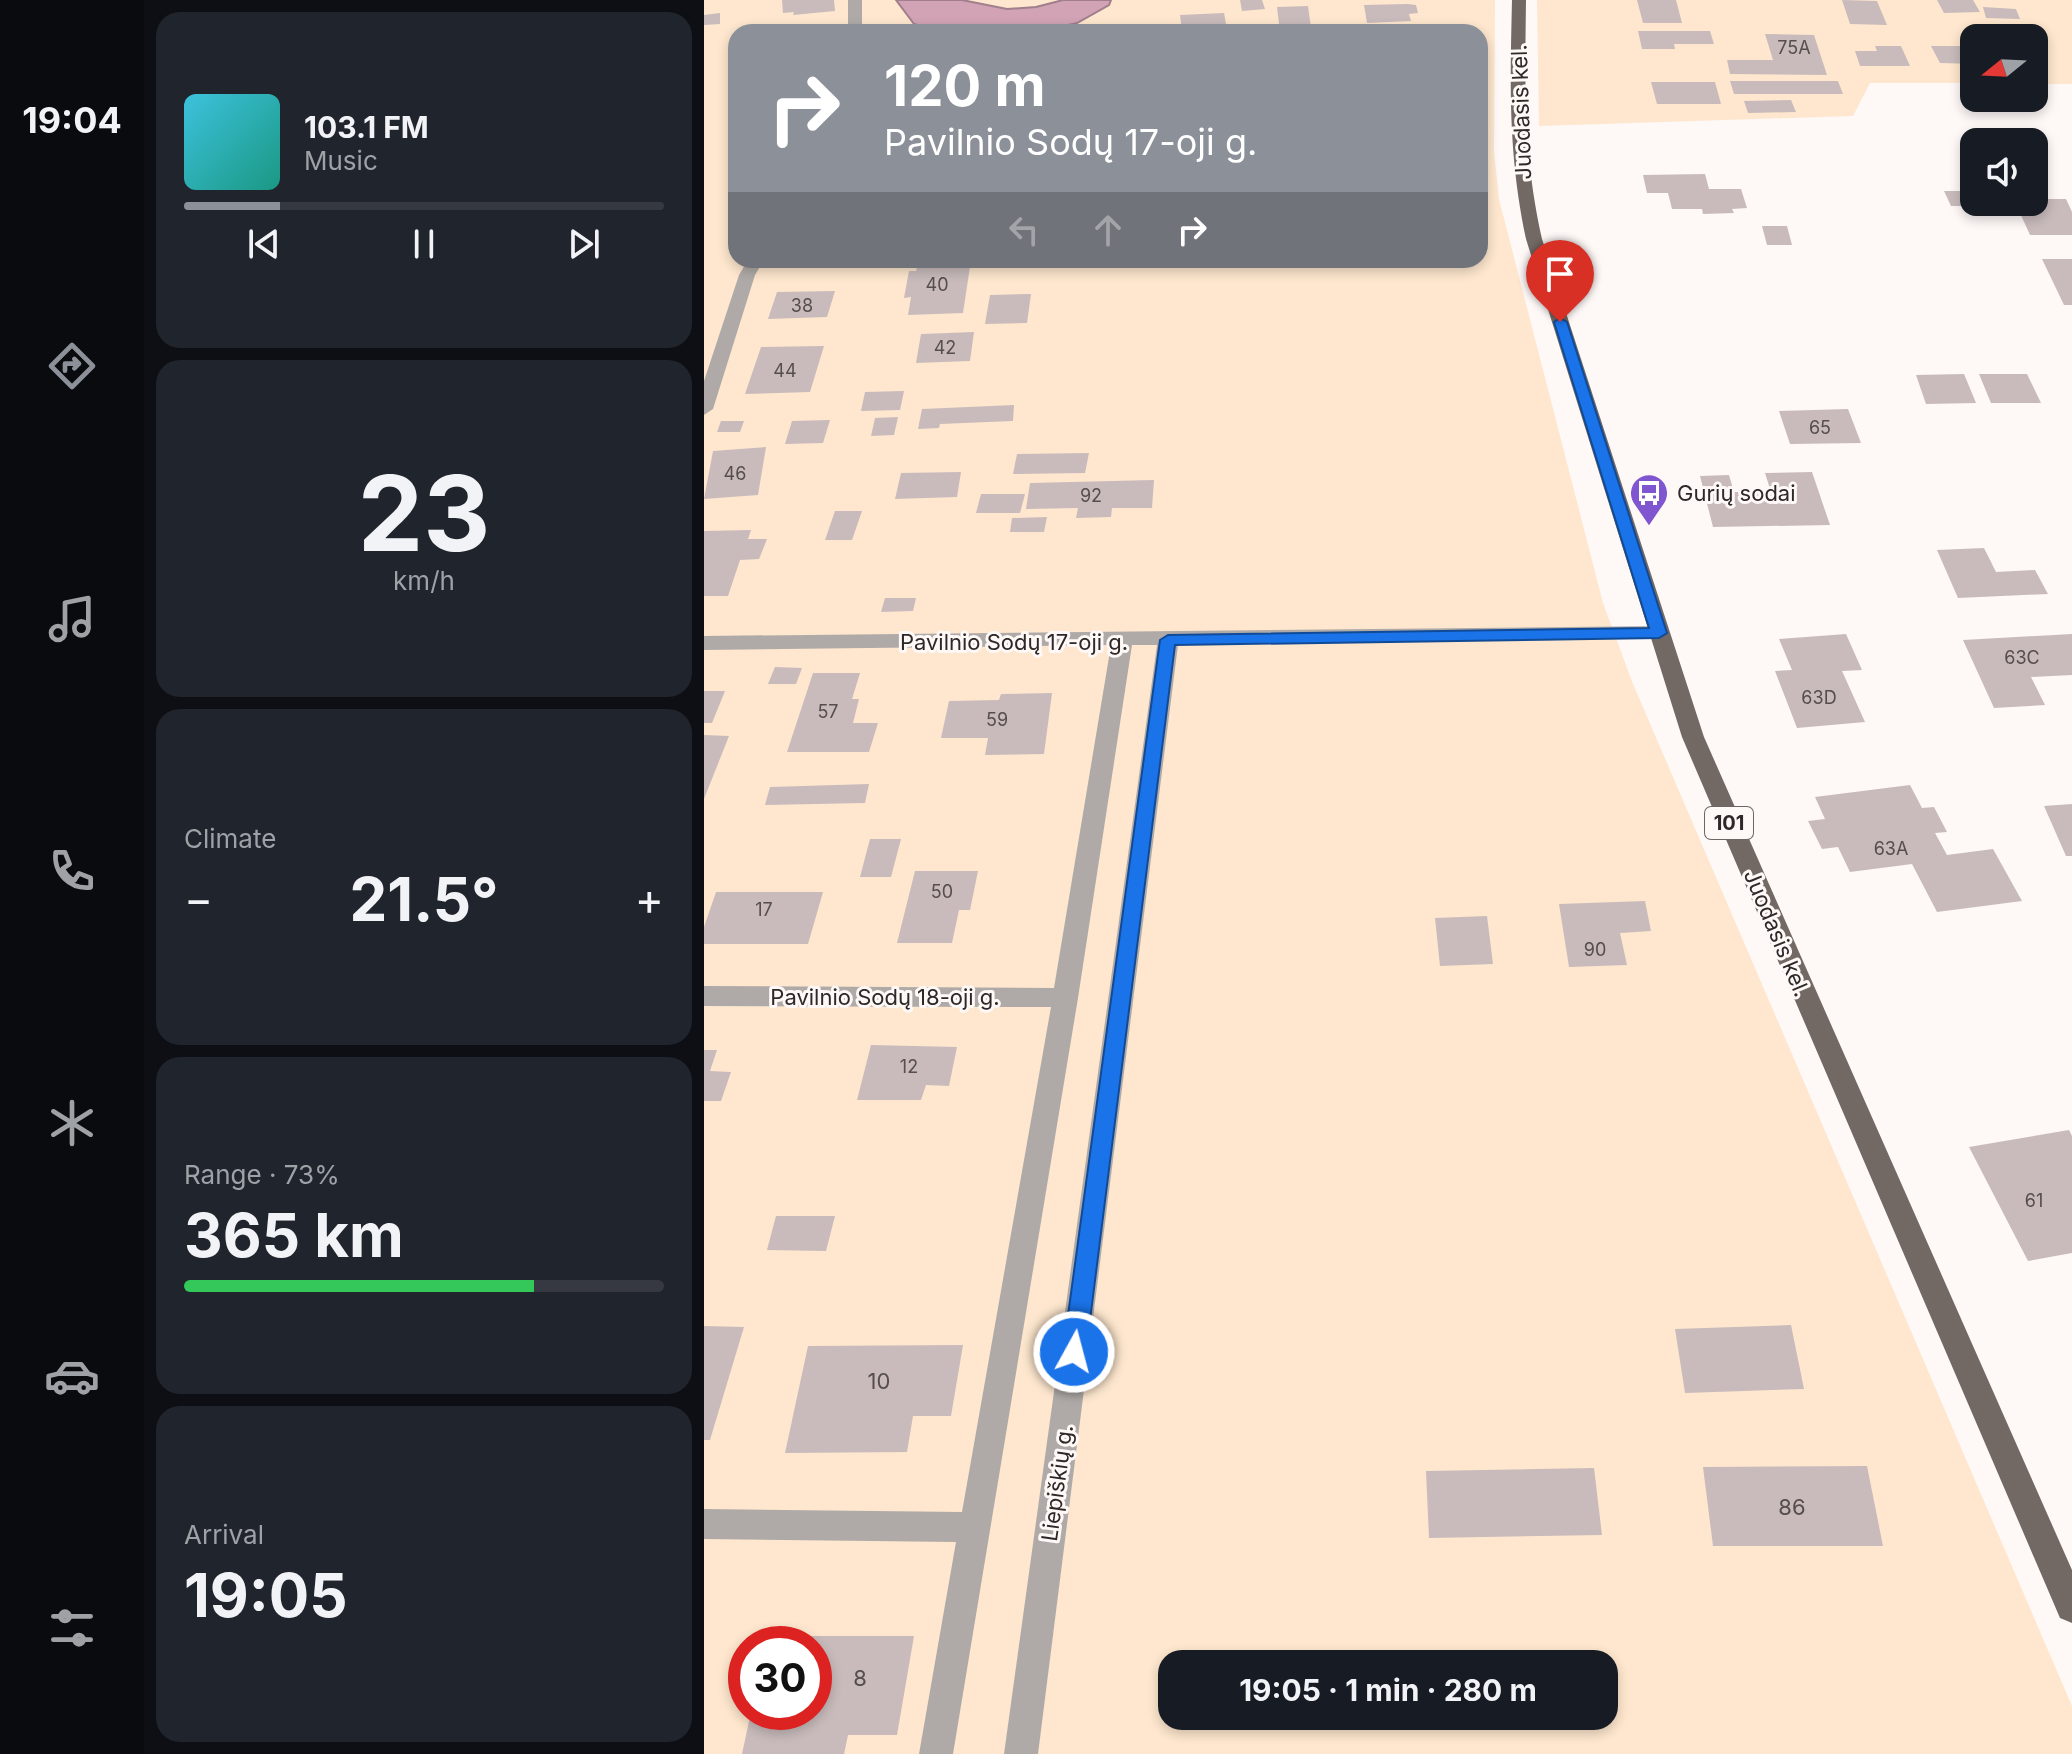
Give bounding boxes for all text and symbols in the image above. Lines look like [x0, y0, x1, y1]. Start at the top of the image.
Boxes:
north arrow [1960, 24, 2048, 112]
map controls [1960, 24, 2048, 216]
house number: 75A [1777, 37, 1811, 58]
street label: Juodasis kel. [1506, 44, 1536, 180]
text: 120 m [884, 52, 1046, 120]
icon: right [752, 56, 856, 160]
text: 19:04 [22, 98, 122, 142]
text: 103.1 FM [304, 109, 429, 145]
text: Pavilnio Sodų 17-oji g. [884, 120, 1257, 164]
button: sound [1960, 128, 2048, 216]
text: Music [304, 145, 378, 176]
icon: left [1002, 208, 1046, 252]
icon: ahead [1086, 208, 1130, 252]
icon: right [1170, 208, 1214, 252]
icon: previous [242, 222, 286, 266]
icon: pause [402, 222, 446, 266]
icon: next [562, 222, 606, 266]
pin [1526, 240, 1594, 322]
icon: arrive [1538, 252, 1582, 296]
house number: 40 [926, 274, 948, 295]
house number: 38 [791, 295, 813, 316]
house number: 42 [934, 337, 956, 358]
icon: directions [44, 338, 100, 394]
house number: 44 [773, 360, 797, 381]
house number: 65 [1809, 417, 1831, 438]
text: 23 [358, 450, 490, 576]
house number: 46 [724, 463, 746, 484]
bus stop icon: Gurių sodai [1628, 472, 1670, 527]
place label: Gurių sodai [1677, 480, 1796, 506]
house number: 92 [1080, 485, 1102, 506]
text: km/h [393, 565, 455, 596]
icon: music [44, 591, 100, 647]
street label: Pavilnio Sodų 17-oji g. [900, 629, 1128, 655]
house number: 63C [2004, 647, 2040, 668]
house number: 63D [1801, 687, 1837, 708]
house number: 57 [817, 701, 839, 722]
house number: 59 [986, 709, 1008, 730]
road number: 101 [1705, 807, 1753, 839]
text: Climate [184, 823, 276, 854]
house number: 63A [1874, 838, 1908, 859]
icon: phone [44, 843, 100, 899]
text: 21.5° [350, 863, 498, 935]
street label: Juodasis kel. [1739, 866, 1815, 1000]
text: − [184, 872, 213, 926]
text: + [635, 872, 664, 926]
house number: 50 [931, 881, 953, 902]
house number: 17 [755, 899, 773, 920]
house number: 90 [1584, 939, 1606, 960]
street label: Pavilnio Sodų 18-oji g. [770, 984, 1000, 1010]
house number: 12 [900, 1056, 918, 1077]
icon: climate [44, 1095, 100, 1151]
text: Range · 73% [184, 1159, 340, 1190]
house number: 61 [2025, 1190, 2043, 1211]
text: 365 km [184, 1199, 404, 1271]
position arrow [1032, 1310, 1116, 1394]
icon: car [44, 1348, 100, 1404]
house number: 10 [868, 1368, 890, 1394]
street label: Liepiškių g. [1036, 1423, 1078, 1543]
house number: 86 [1778, 1494, 1806, 1520]
text: Arrival [184, 1519, 264, 1550]
text: 19:05 [184, 1559, 348, 1631]
icon: filters [44, 1600, 100, 1656]
speed limit sign: 30 [728, 1626, 832, 1730]
house number: 8 [853, 1665, 867, 1691]
text: 19:05 · 1 min · 280 m [1239, 1672, 1537, 1708]

